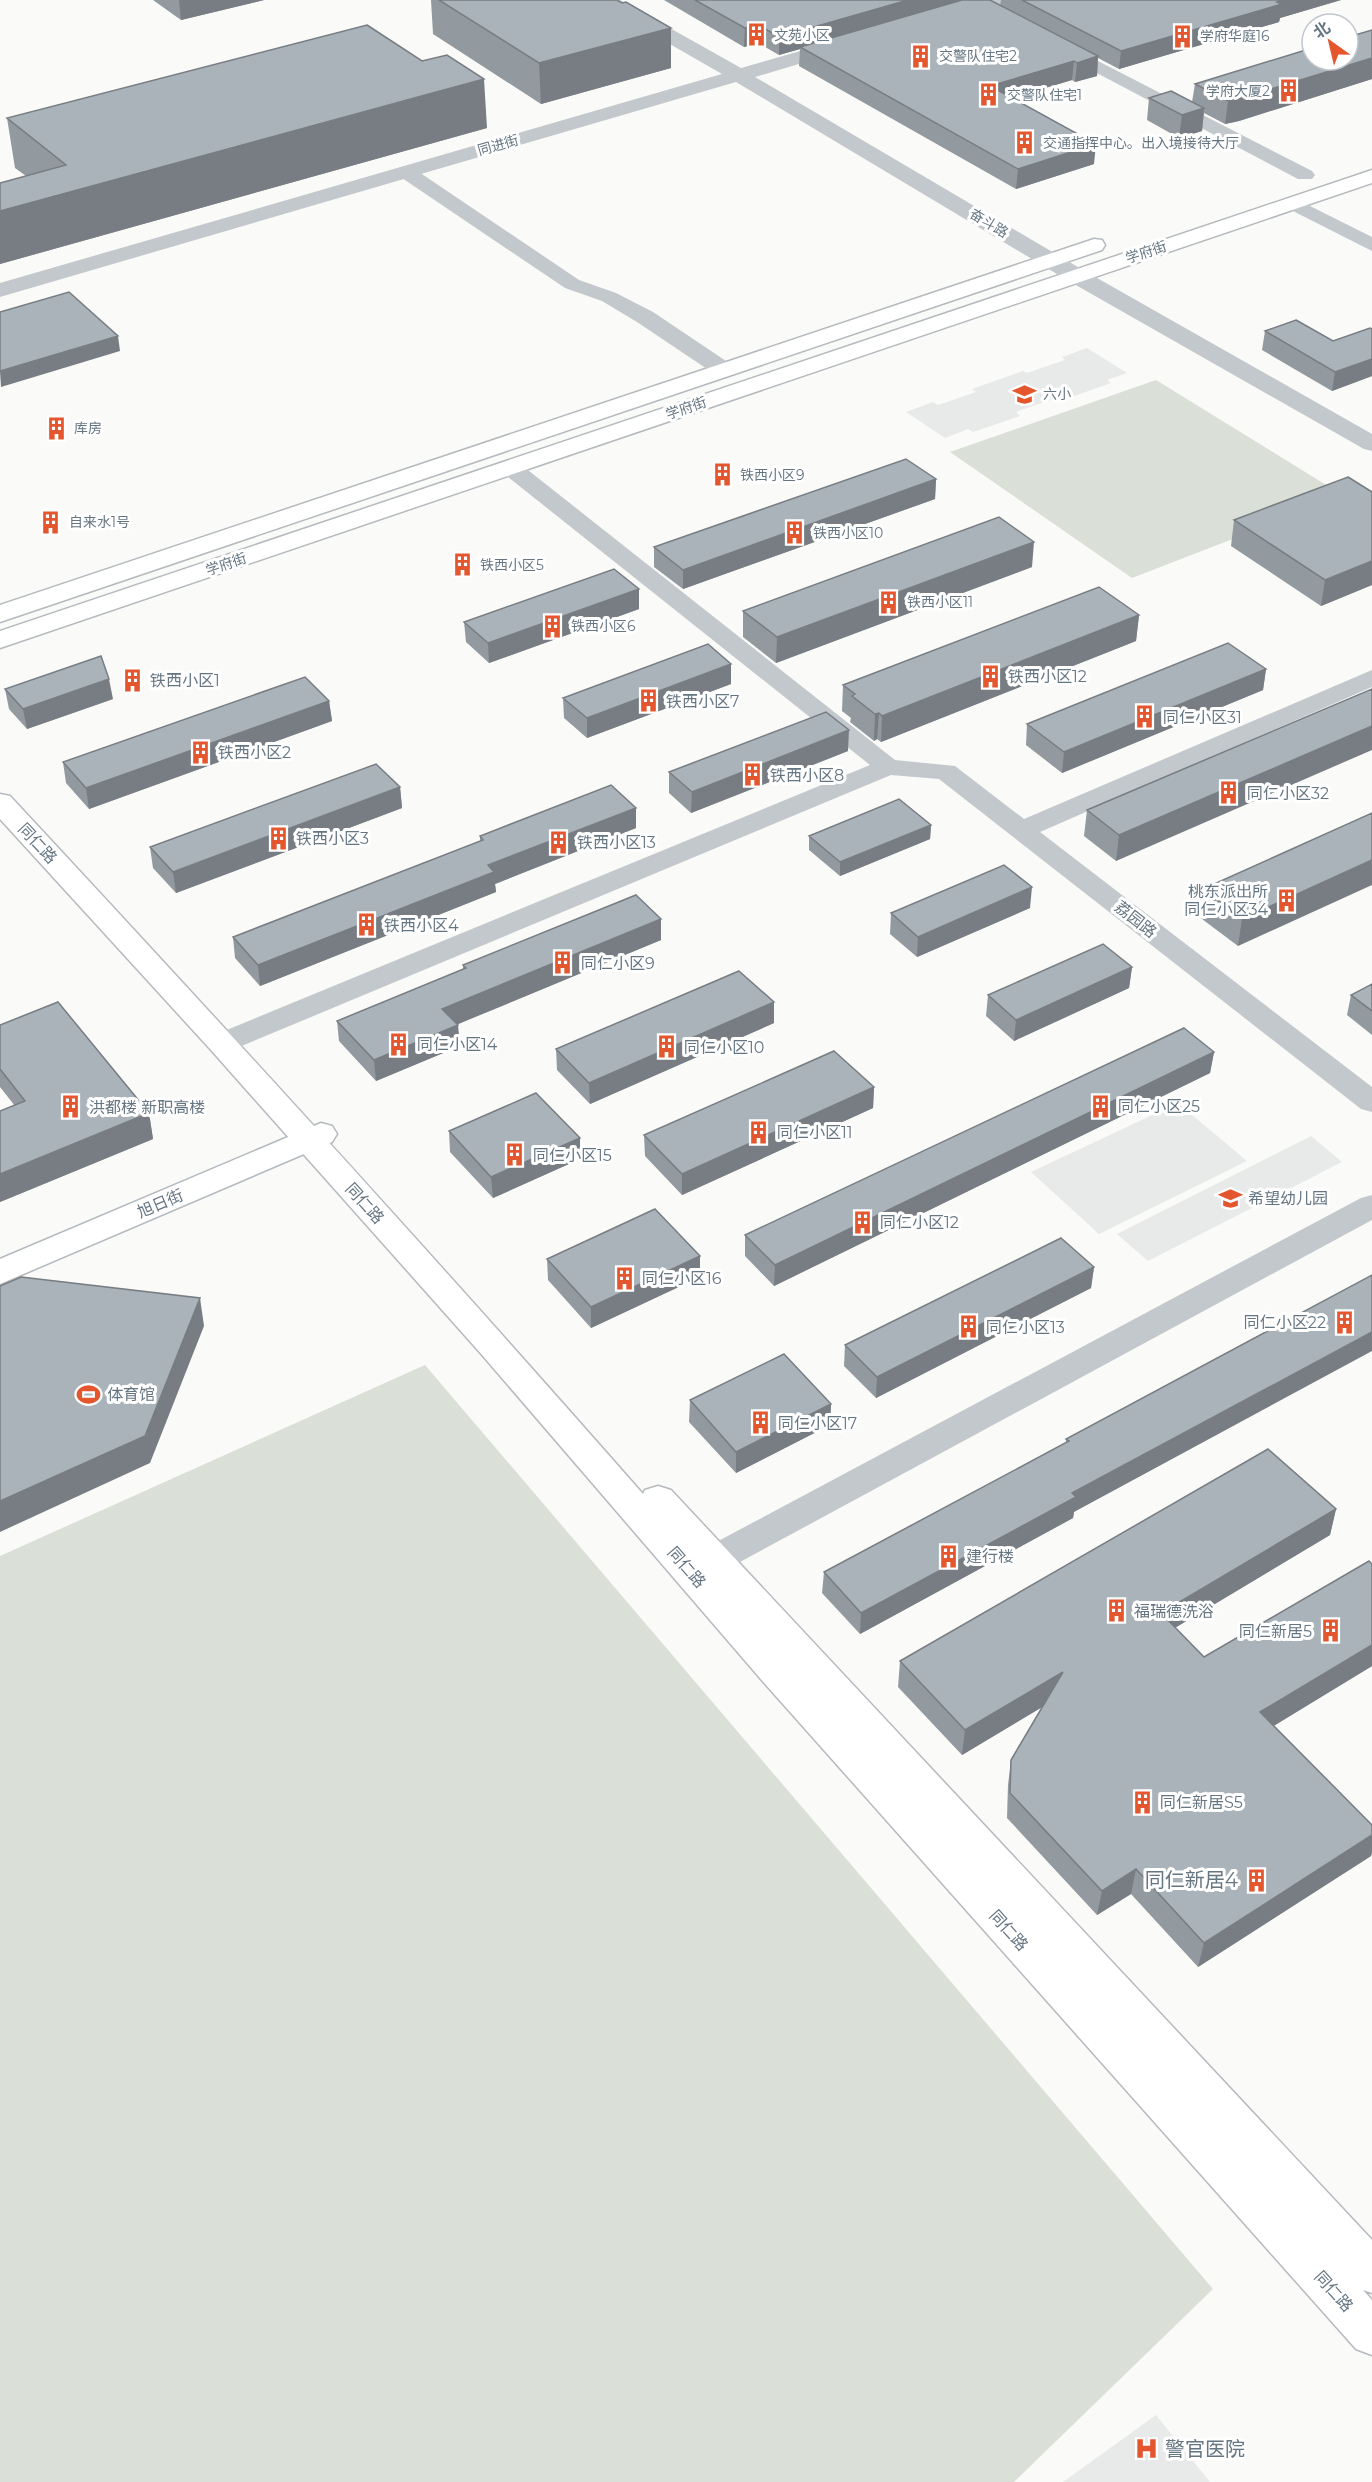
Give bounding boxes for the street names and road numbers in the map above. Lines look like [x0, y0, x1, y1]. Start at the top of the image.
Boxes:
street label: 同进街 [475, 131, 521, 159]
street label: 奋斗路 [966, 204, 1012, 242]
street label: 学府街 [1123, 237, 1169, 267]
street label: 学府街 [663, 393, 709, 423]
street label: 学府街 [203, 549, 249, 579]
street label: 同仁路 [14, 819, 61, 867]
street label: 荔园路 [1111, 897, 1160, 942]
street label: 同仁路 [342, 1179, 388, 1228]
street label: 旭日街 [134, 1185, 186, 1222]
street label: 同仁路 [664, 1543, 710, 1592]
street label: 同仁路 [986, 1906, 1032, 1955]
street label: 同仁路 [1311, 2267, 1357, 2316]

